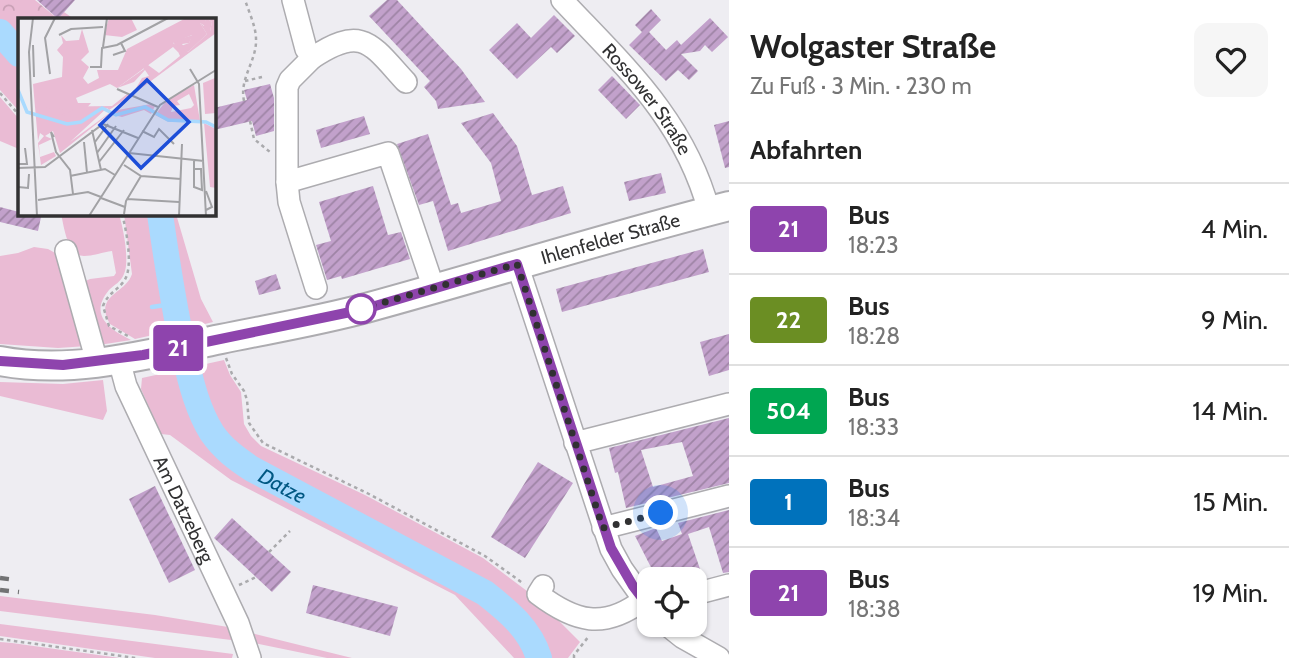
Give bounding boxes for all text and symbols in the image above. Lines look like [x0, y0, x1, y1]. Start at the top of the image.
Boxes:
inset map [18, 18, 215, 215]
button: heart [1194, 23, 1268, 97]
text: Wolgaster Straße [750, 26, 996, 66]
street label: Rossower Straße [598, 38, 697, 159]
text: Zu Fuß · 3 Min. · 230 m [750, 72, 972, 100]
text: Abfahrten [750, 134, 862, 166]
text: Bus [848, 199, 889, 231]
street label: Ihlenfelder Straße [538, 208, 683, 269]
text: 4 Min. [1201, 213, 1268, 245]
text: 21 [778, 214, 799, 243]
text: 18:23 [848, 231, 899, 259]
text: Bus [848, 290, 889, 322]
unlabelled marker [346, 294, 376, 324]
text: 9 Min. [1201, 304, 1268, 336]
text: 22 [776, 305, 801, 334]
text: 18:28 [848, 322, 900, 350]
line badge: 21 [146, 325, 210, 371]
text: 21 [167, 333, 189, 362]
text: Bus [848, 381, 889, 413]
text: 14 Min. [1192, 395, 1268, 427]
text: 504 [766, 396, 811, 425]
text: 18:33 [848, 413, 899, 441]
street label: Am Datzeberg [149, 452, 220, 567]
water label: Datze [255, 462, 311, 508]
text: Bus [848, 472, 889, 504]
text: 15 Min. [1193, 486, 1268, 518]
text: 1 [784, 487, 793, 516]
your location [643, 495, 678, 530]
text: 18:34 [848, 504, 900, 532]
text: Bus [848, 563, 889, 595]
map controls [637, 567, 707, 637]
button: locate [637, 567, 707, 637]
text: 19 Min. [1193, 577, 1268, 609]
text: 21 [778, 578, 799, 607]
text: 18:38 [848, 595, 901, 623]

